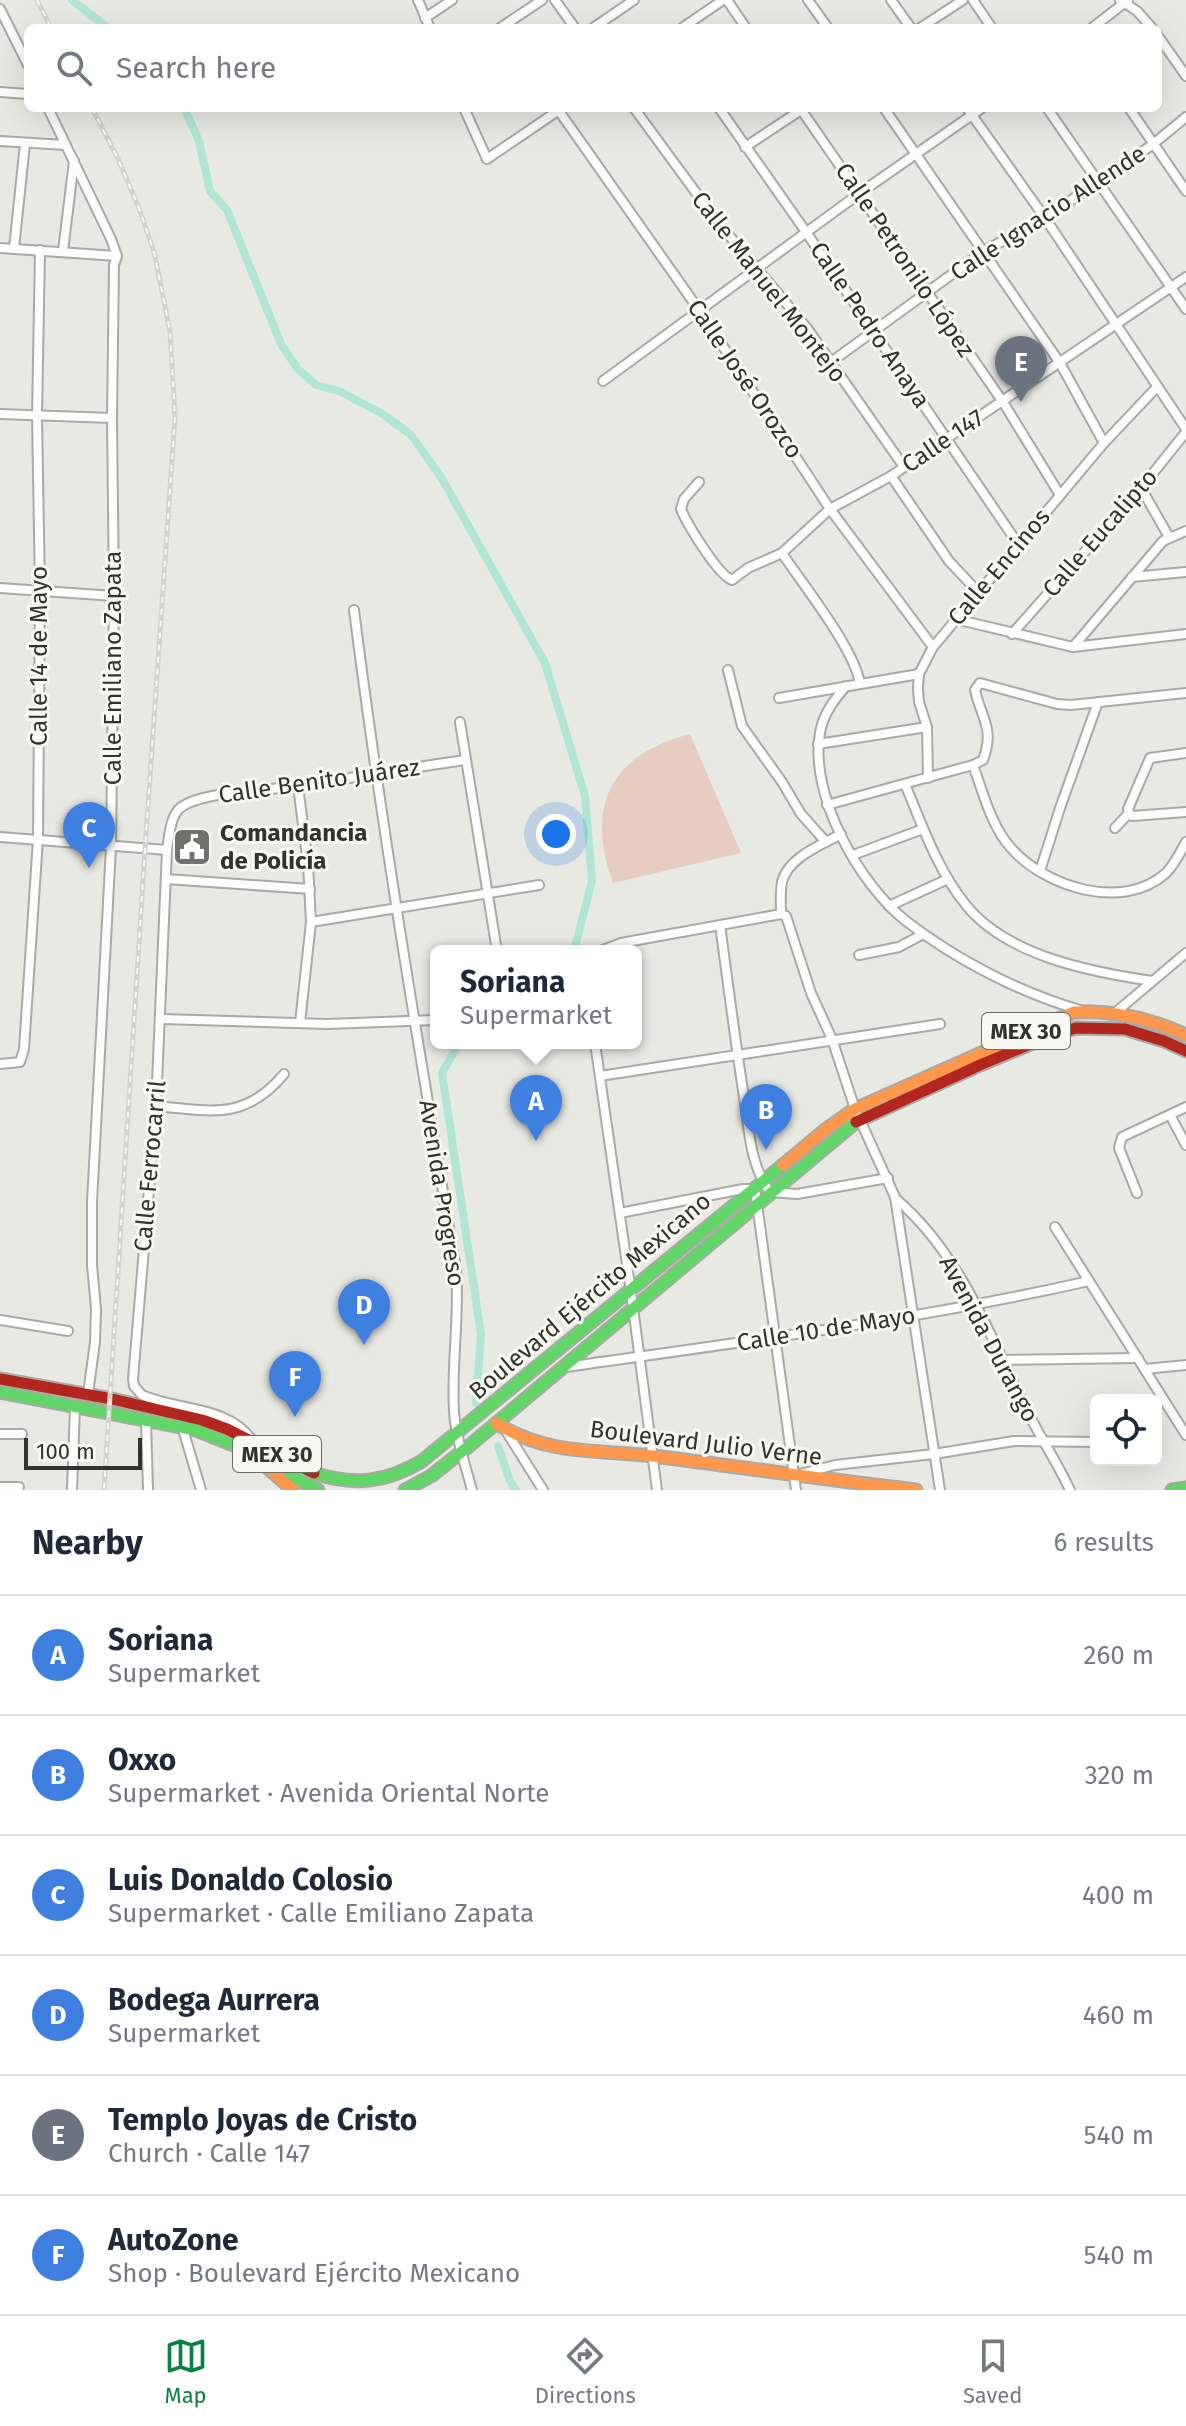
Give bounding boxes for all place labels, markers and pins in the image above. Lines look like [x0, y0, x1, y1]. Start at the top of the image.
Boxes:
pin: E [995, 336, 1047, 402]
pin: C [63, 802, 115, 868]
place label: Comandancia de Policía [220, 819, 367, 875]
public building icon: Comandancia de Policía [171, 826, 213, 868]
pin: A [510, 1075, 562, 1141]
pin: B [740, 1084, 792, 1150]
pin: D [338, 1279, 390, 1345]
pin: F [269, 1351, 321, 1417]

